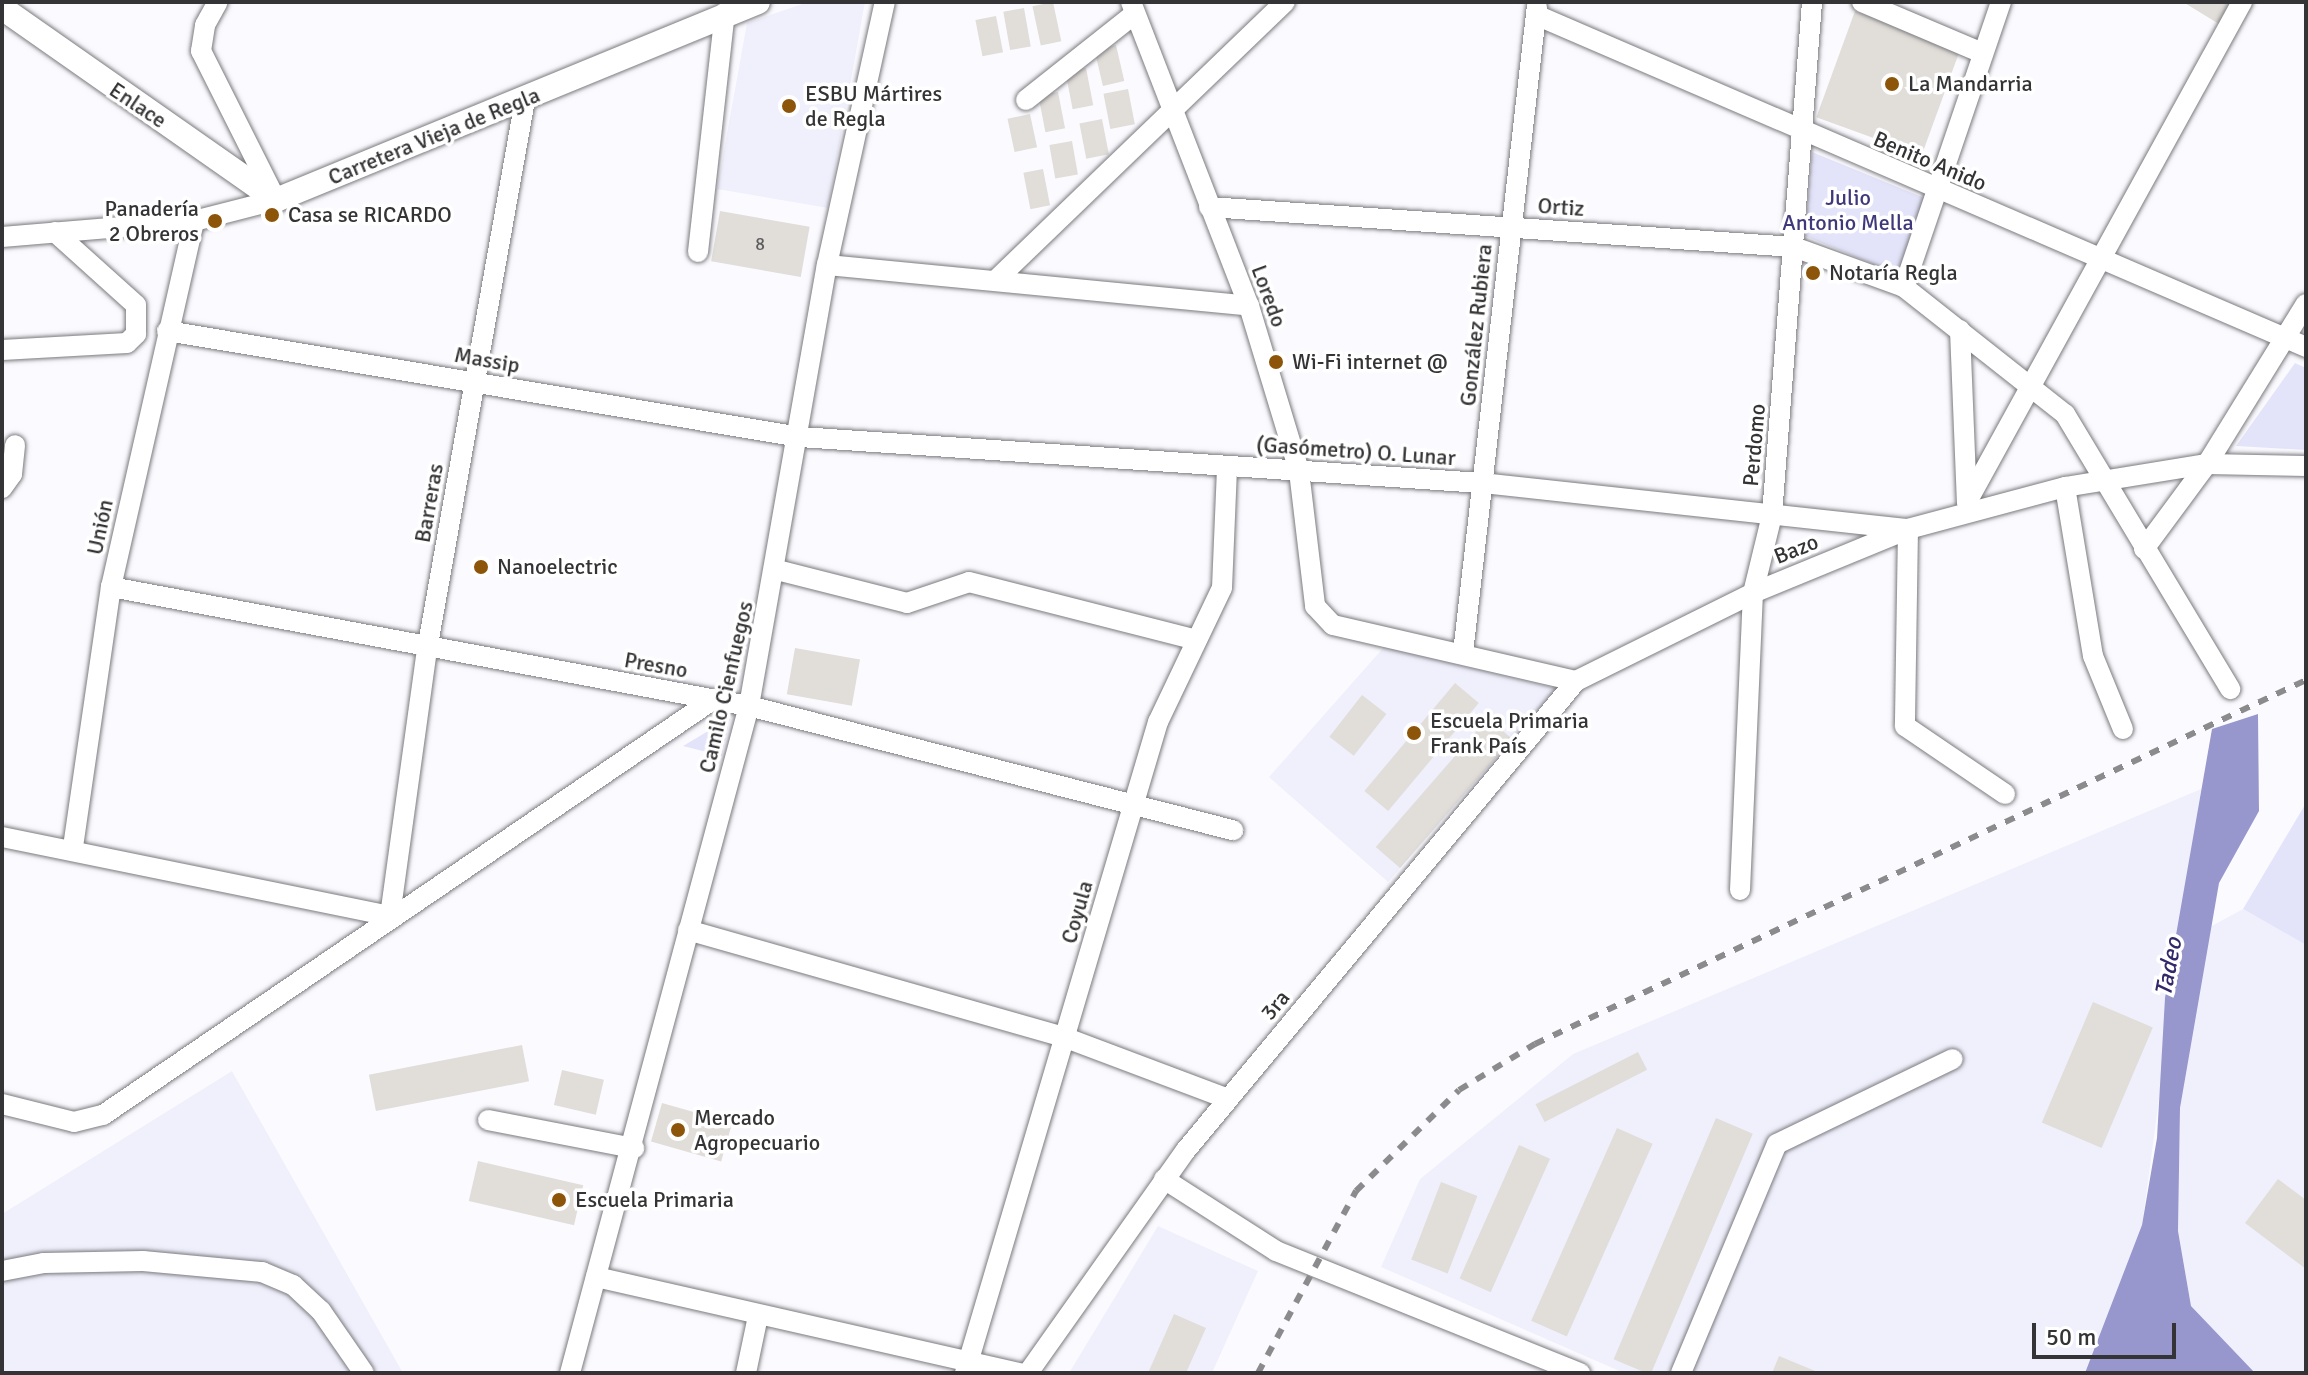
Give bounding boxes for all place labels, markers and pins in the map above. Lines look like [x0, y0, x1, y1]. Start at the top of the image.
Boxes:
place label: La Mandarria [1908, 71, 2033, 97]
marker: La Mandarria [1883, 75, 1901, 93]
place label: ESBU Mártires de Regla [805, 80, 942, 132]
marker: ESBU Mártires de Regla [780, 97, 798, 115]
place label: Panadería 2 Obreros [105, 195, 199, 246]
place label: Casa se RICARDO [288, 202, 452, 228]
marker: Casa se RICARDO [263, 206, 281, 224]
marker: Panadería 2 Obreros [206, 212, 224, 230]
place label: Notaría Regla [1829, 260, 1958, 286]
marker: Notaría Regla [1804, 264, 1822, 282]
place label: Wi-Fi internet @ [1292, 349, 1448, 375]
marker: Wi-Fi internet @ [1267, 353, 1285, 371]
place label: Nanoelectric [497, 554, 618, 580]
marker: Nanoelectric [472, 558, 490, 576]
place label: Escuela Primaria Frank País [1430, 707, 1589, 758]
marker: Escuela Primaria Frank País [1405, 724, 1423, 742]
place label: Mercado Agropecuario [694, 1104, 820, 1156]
marker: Mercado Agropecuario [669, 1121, 687, 1139]
place label: Escuela Primaria [575, 1187, 734, 1213]
marker: Escuela Primaria [550, 1191, 568, 1209]

